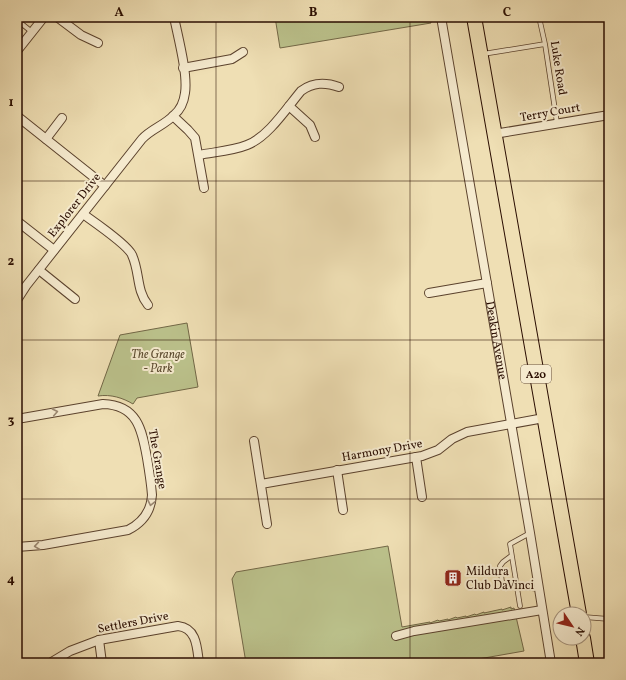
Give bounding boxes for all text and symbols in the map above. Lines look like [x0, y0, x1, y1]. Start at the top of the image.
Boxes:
text: A [114, 4, 124, 22]
text: B [309, 4, 318, 22]
text: C [503, 4, 511, 22]
street label: Luke Road [546, 40, 570, 97]
text: 1 [8, 94, 14, 112]
street label: Terry Court [519, 100, 581, 126]
street label: Explorer Drive [45, 170, 105, 241]
text: 2 [8, 253, 15, 271]
street label: Deakin Avenue [481, 300, 510, 381]
park label: The Grange - Park [131, 347, 185, 377]
road number: A20 [521, 365, 551, 383]
one-way arrow [52, 408, 58, 416]
text: 3 [8, 412, 15, 430]
street label: The Grange [144, 428, 170, 491]
street label: Harmony Drive [341, 436, 424, 466]
one-way arrow [147, 499, 155, 506]
one-way arrow [34, 541, 40, 550]
place label: Mildura Club DaVinci [466, 564, 534, 594]
building icon: Mildura Club DaVinci [443, 568, 463, 588]
text: 4 [7, 571, 15, 589]
north arrow [552, 606, 592, 646]
street label: Settlers Drive [96, 608, 170, 638]
text: N [571, 623, 587, 638]

